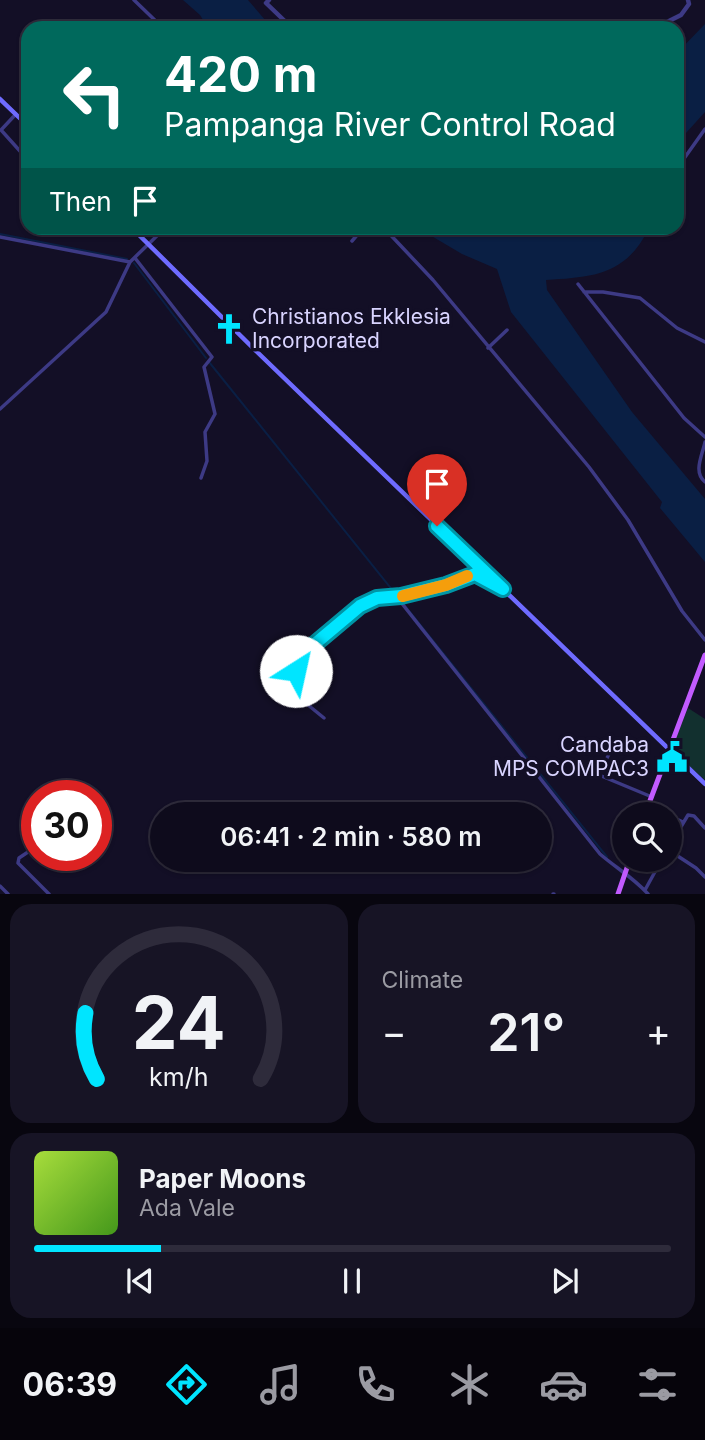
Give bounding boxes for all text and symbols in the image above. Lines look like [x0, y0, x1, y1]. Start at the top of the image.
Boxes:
text: 420 m [164, 45, 317, 104]
icon: left [49, 49, 140, 140]
text: Pampanga River Control Road [164, 105, 616, 144]
icon: arrive [126, 182, 164, 220]
text: Then [49, 186, 112, 217]
place label: Christianos Ekklesia Incorporated [252, 304, 451, 353]
church icon: Christianos Ekklesia Incorporated [212, 312, 246, 346]
pin [407, 454, 467, 526]
icon: arrive [418, 465, 456, 503]
position arrow [259, 634, 333, 708]
place label: Candaba MPS COMPAC3 [493, 732, 649, 781]
public building icon: Candaba MPS COMPAC3 [655, 740, 689, 774]
speed limit sign: 30 [21, 780, 112, 871]
map controls [612, 802, 682, 872]
button: search [612, 802, 682, 872]
text: 06:41 · 2 min · 580 m [220, 821, 482, 852]
text: Climate [382, 966, 463, 994]
text: 24 [132, 979, 226, 1068]
text: 21° [487, 1001, 565, 1064]
text: − [382, 1009, 407, 1055]
text: + [646, 1009, 671, 1055]
text: km/h [149, 1062, 208, 1092]
text: Paper Moons [139, 1163, 306, 1194]
text: Ada Vale [139, 1194, 235, 1222]
icon: previous [121, 1262, 159, 1300]
icon: pause [333, 1262, 371, 1300]
icon: next [546, 1262, 584, 1300]
icon: directions [162, 1360, 211, 1409]
icon: music [256, 1360, 305, 1409]
icon: phone [351, 1360, 400, 1409]
icon: climate [445, 1360, 494, 1409]
icon: car [539, 1360, 588, 1409]
icon: filters [633, 1360, 682, 1409]
text: 06:39 [23, 1365, 117, 1404]

